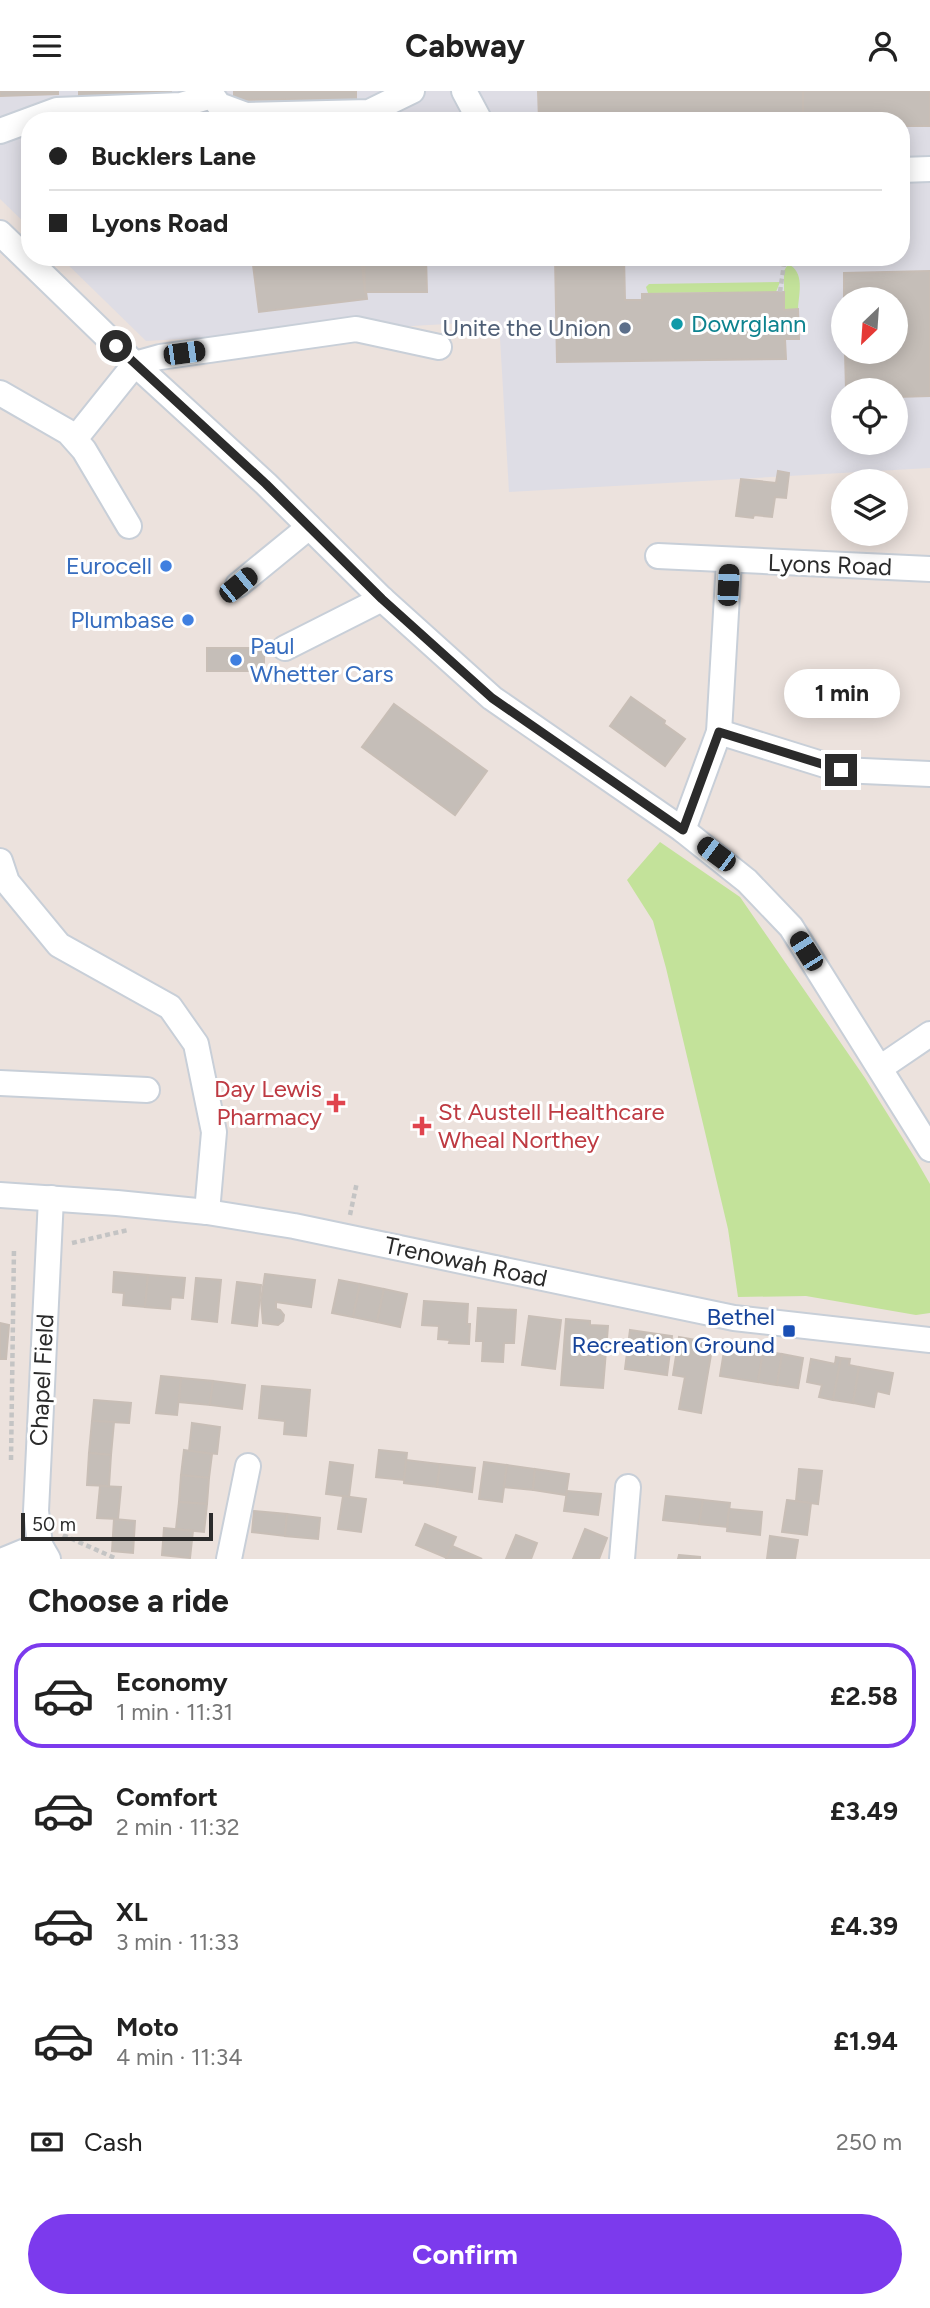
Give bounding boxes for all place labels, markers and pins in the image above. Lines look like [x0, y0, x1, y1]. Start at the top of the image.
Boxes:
place label: Dowrglann [691, 309, 806, 338]
place label: Unite the Union [442, 313, 611, 342]
marker: Dowrglann [669, 316, 685, 332]
marker: Unite the Union [617, 320, 633, 336]
place label: Eurocell [66, 551, 152, 580]
marker: Eurocell [158, 558, 174, 574]
place label: Plumbase [70, 605, 174, 634]
marker: Plumbase [180, 612, 196, 628]
place label: Paul Whetter Cars [250, 631, 394, 688]
marker: Paul Whetter Cars [228, 652, 244, 668]
place label: Day Lewis Pharmacy [214, 1074, 322, 1131]
marker: Day Lewis Pharmacy [328, 1095, 344, 1111]
place label: St Austell Healthcare Wheal Northey [438, 1097, 665, 1154]
marker: St Austell Healthcare Wheal Northey [412, 1116, 432, 1136]
place label: Bethel Recreation Ground [571, 1302, 775, 1359]
marker: Bethel Recreation Ground [781, 1323, 797, 1339]

